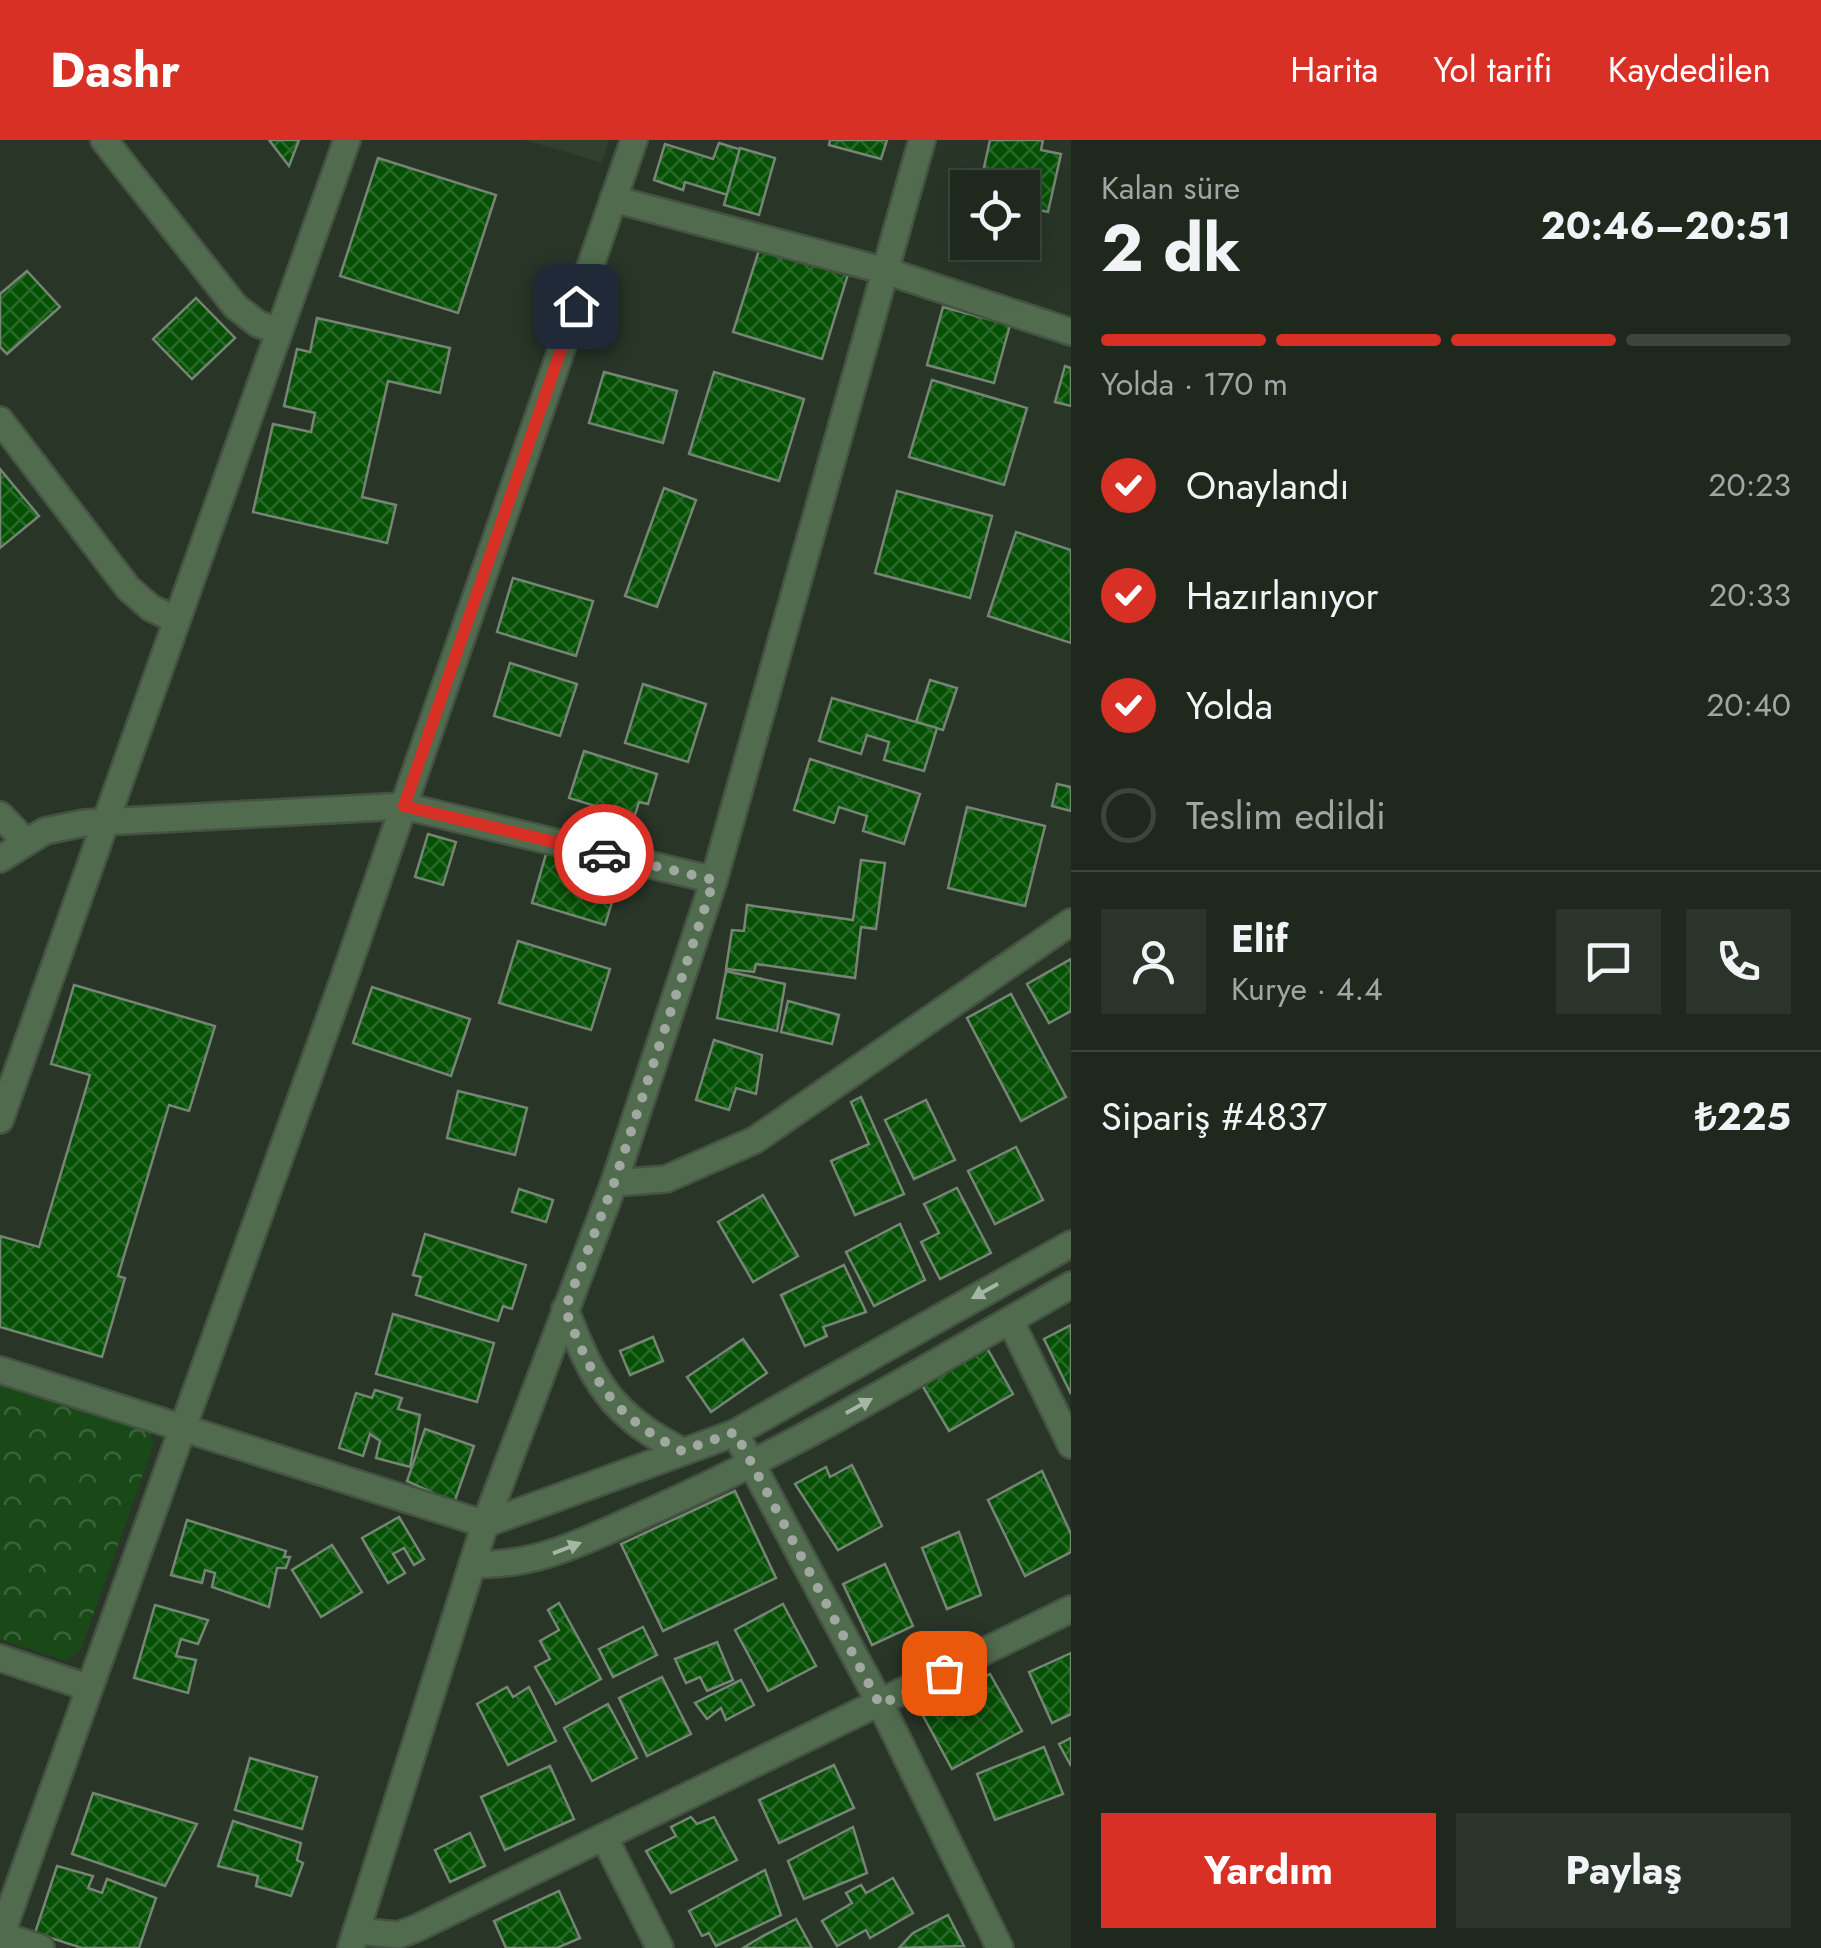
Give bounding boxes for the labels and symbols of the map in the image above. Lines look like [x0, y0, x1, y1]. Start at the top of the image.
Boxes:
pin [534, 264, 619, 349]
courier [554, 804, 654, 904]
one-way arrow [971, 1282, 1000, 1299]
one-way arrow [845, 1398, 874, 1415]
one-way arrow [553, 1540, 583, 1555]
pin [902, 1631, 987, 1716]

